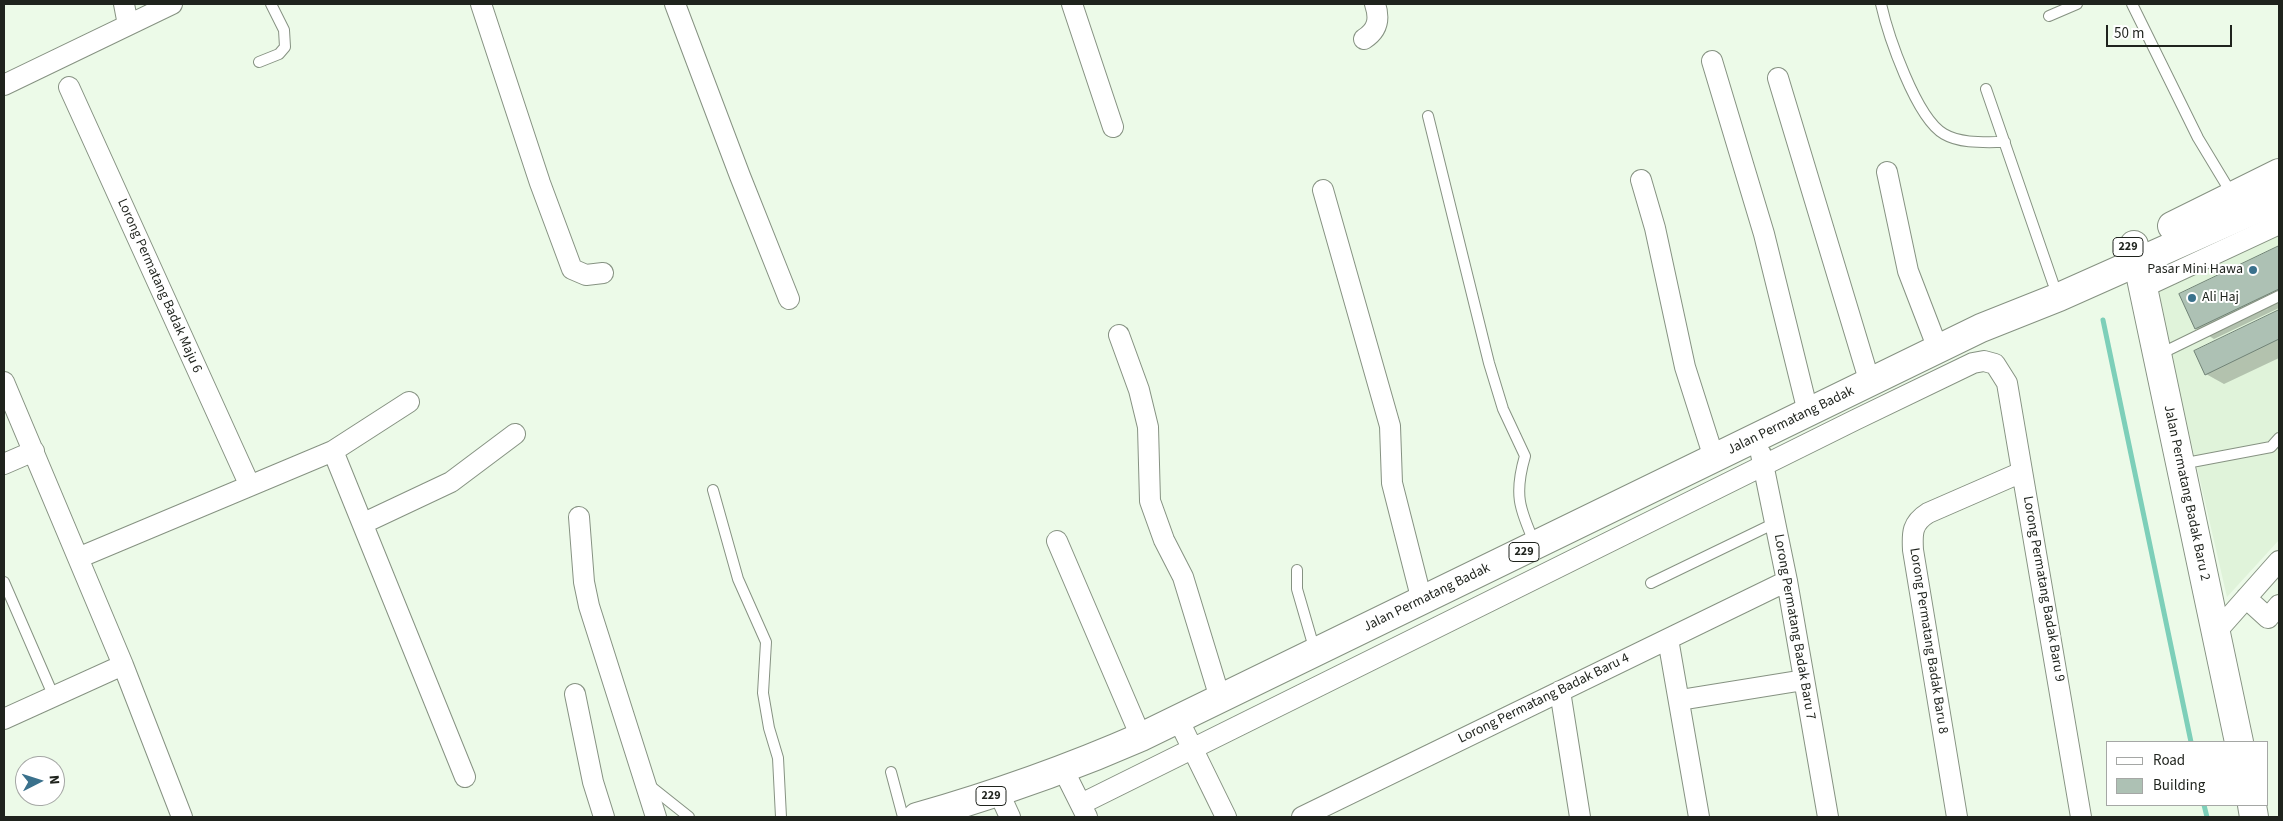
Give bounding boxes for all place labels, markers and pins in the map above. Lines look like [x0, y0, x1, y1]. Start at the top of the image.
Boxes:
place label: Pasar Mini Hawa [2147, 262, 2243, 278]
marker: Pasar Mini Hawa [2247, 264, 2259, 276]
place label: Ali Haj [2202, 290, 2239, 306]
marker: Ali Haj [2186, 292, 2198, 304]

